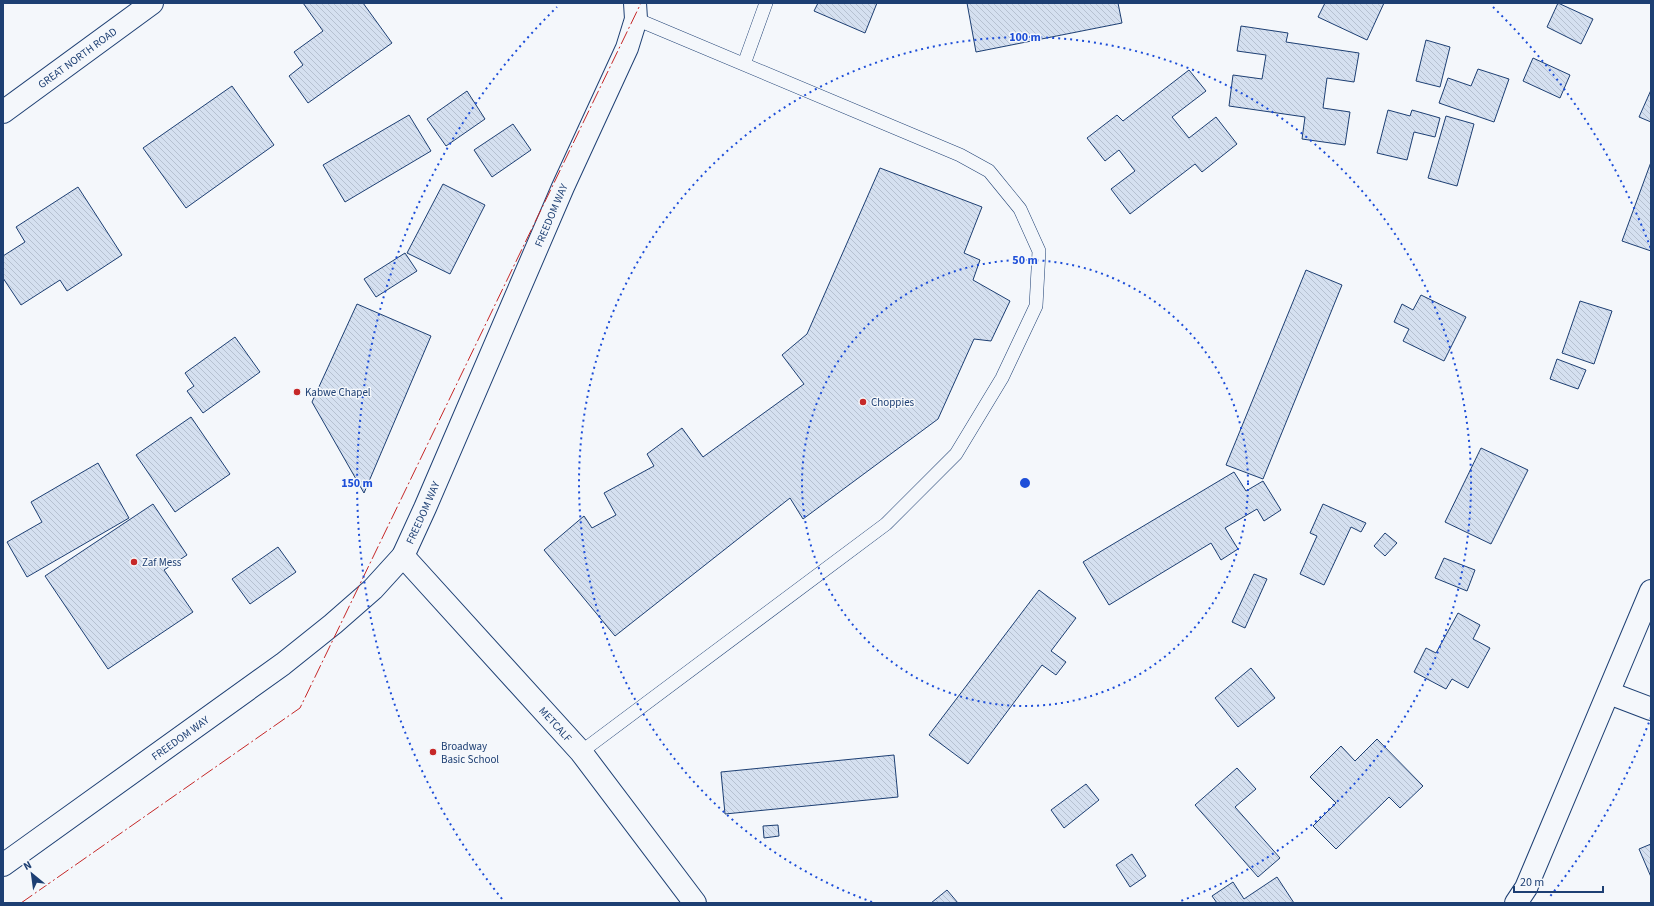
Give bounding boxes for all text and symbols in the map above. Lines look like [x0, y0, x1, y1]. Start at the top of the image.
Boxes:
street label: GREAT NORTH ROAD [35, 24, 120, 92]
text: 100 m [1009, 29, 1041, 46]
street label: FREEDOM WAY [531, 181, 572, 249]
text: 50 m [1012, 252, 1038, 269]
place label: Kabwe Chapel [305, 385, 371, 400]
marker: Kabwe Chapel [292, 387, 302, 397]
place label: Choppies [871, 395, 915, 410]
marker: Choppies [858, 397, 868, 407]
text: 150 m [341, 475, 373, 492]
centre of rings [1018, 476, 1032, 490]
street label: FREEDOM WAY [402, 478, 444, 547]
place label: Zaf Mess [142, 555, 182, 570]
marker: Zaf Mess [129, 557, 139, 567]
street label: METCALF [535, 704, 575, 746]
street label: FREEDOM WAY [149, 712, 213, 764]
place label: Broadway Basic School [441, 739, 499, 767]
marker: Broadway Basic School [428, 747, 438, 757]
north arrow [12, 854, 52, 894]
text: N [21, 857, 34, 874]
scale bar [1514, 868, 1603, 894]
text: 20 m [1520, 874, 1544, 891]

